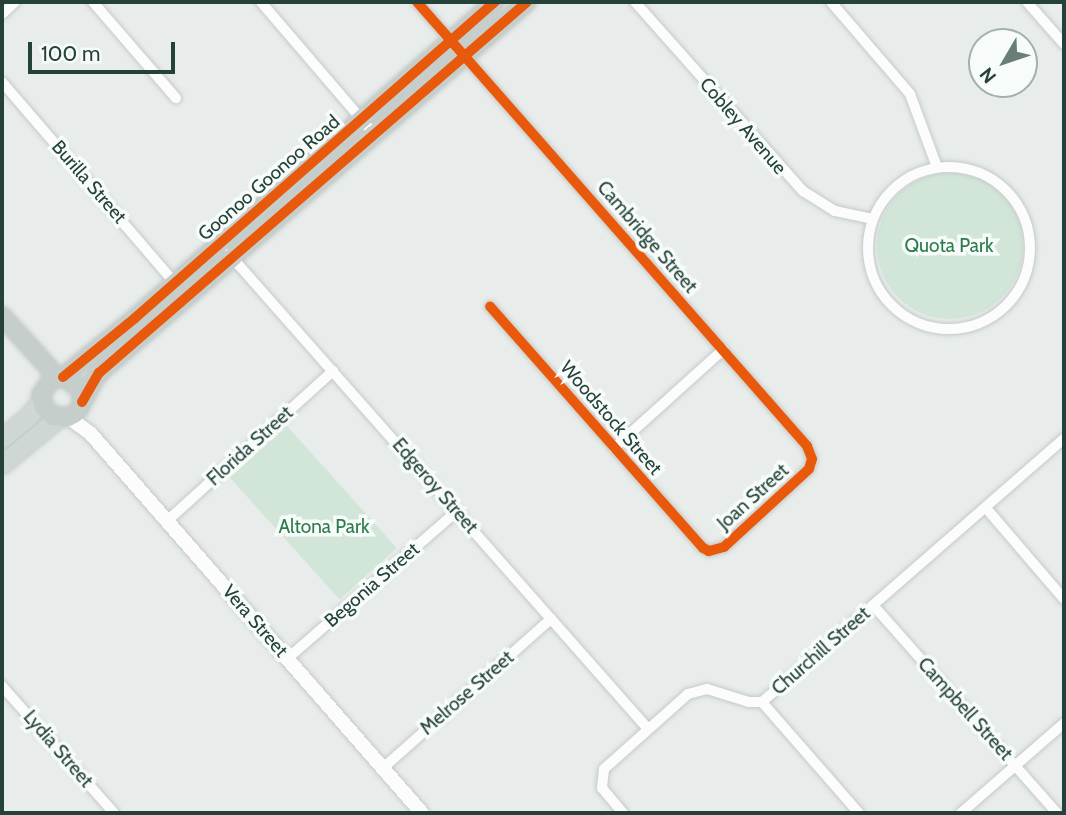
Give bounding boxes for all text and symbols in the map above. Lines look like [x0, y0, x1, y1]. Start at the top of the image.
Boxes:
scale bar [32, 28, 178, 72]
north arrow [968, 28, 1038, 98]
text: 100 m [41, 41, 100, 66]
text: N [975, 63, 1001, 88]
street label: Cobley Avenue [695, 73, 791, 179]
street label: Goonoo Goonoo Road [194, 110, 344, 246]
street label: Burilla Street [47, 136, 131, 228]
street label: Cambridge Street [592, 176, 702, 298]
park label: Quota Park [905, 235, 993, 257]
street label: Woodstock Street [555, 356, 667, 480]
street label: Florida Street [202, 402, 298, 490]
street label: Edgeroy Street [387, 434, 483, 538]
street label: Joan Street [713, 459, 793, 535]
park label: Altona Park [279, 516, 369, 538]
street label: Begonia Street [320, 538, 424, 632]
street label: Vera Street [217, 580, 293, 662]
street label: Churchill Street [767, 602, 875, 700]
street label: Melrose Street [416, 646, 518, 740]
street label: Campbell Street [913, 653, 1017, 765]
street label: Lydia Street [18, 706, 98, 792]

